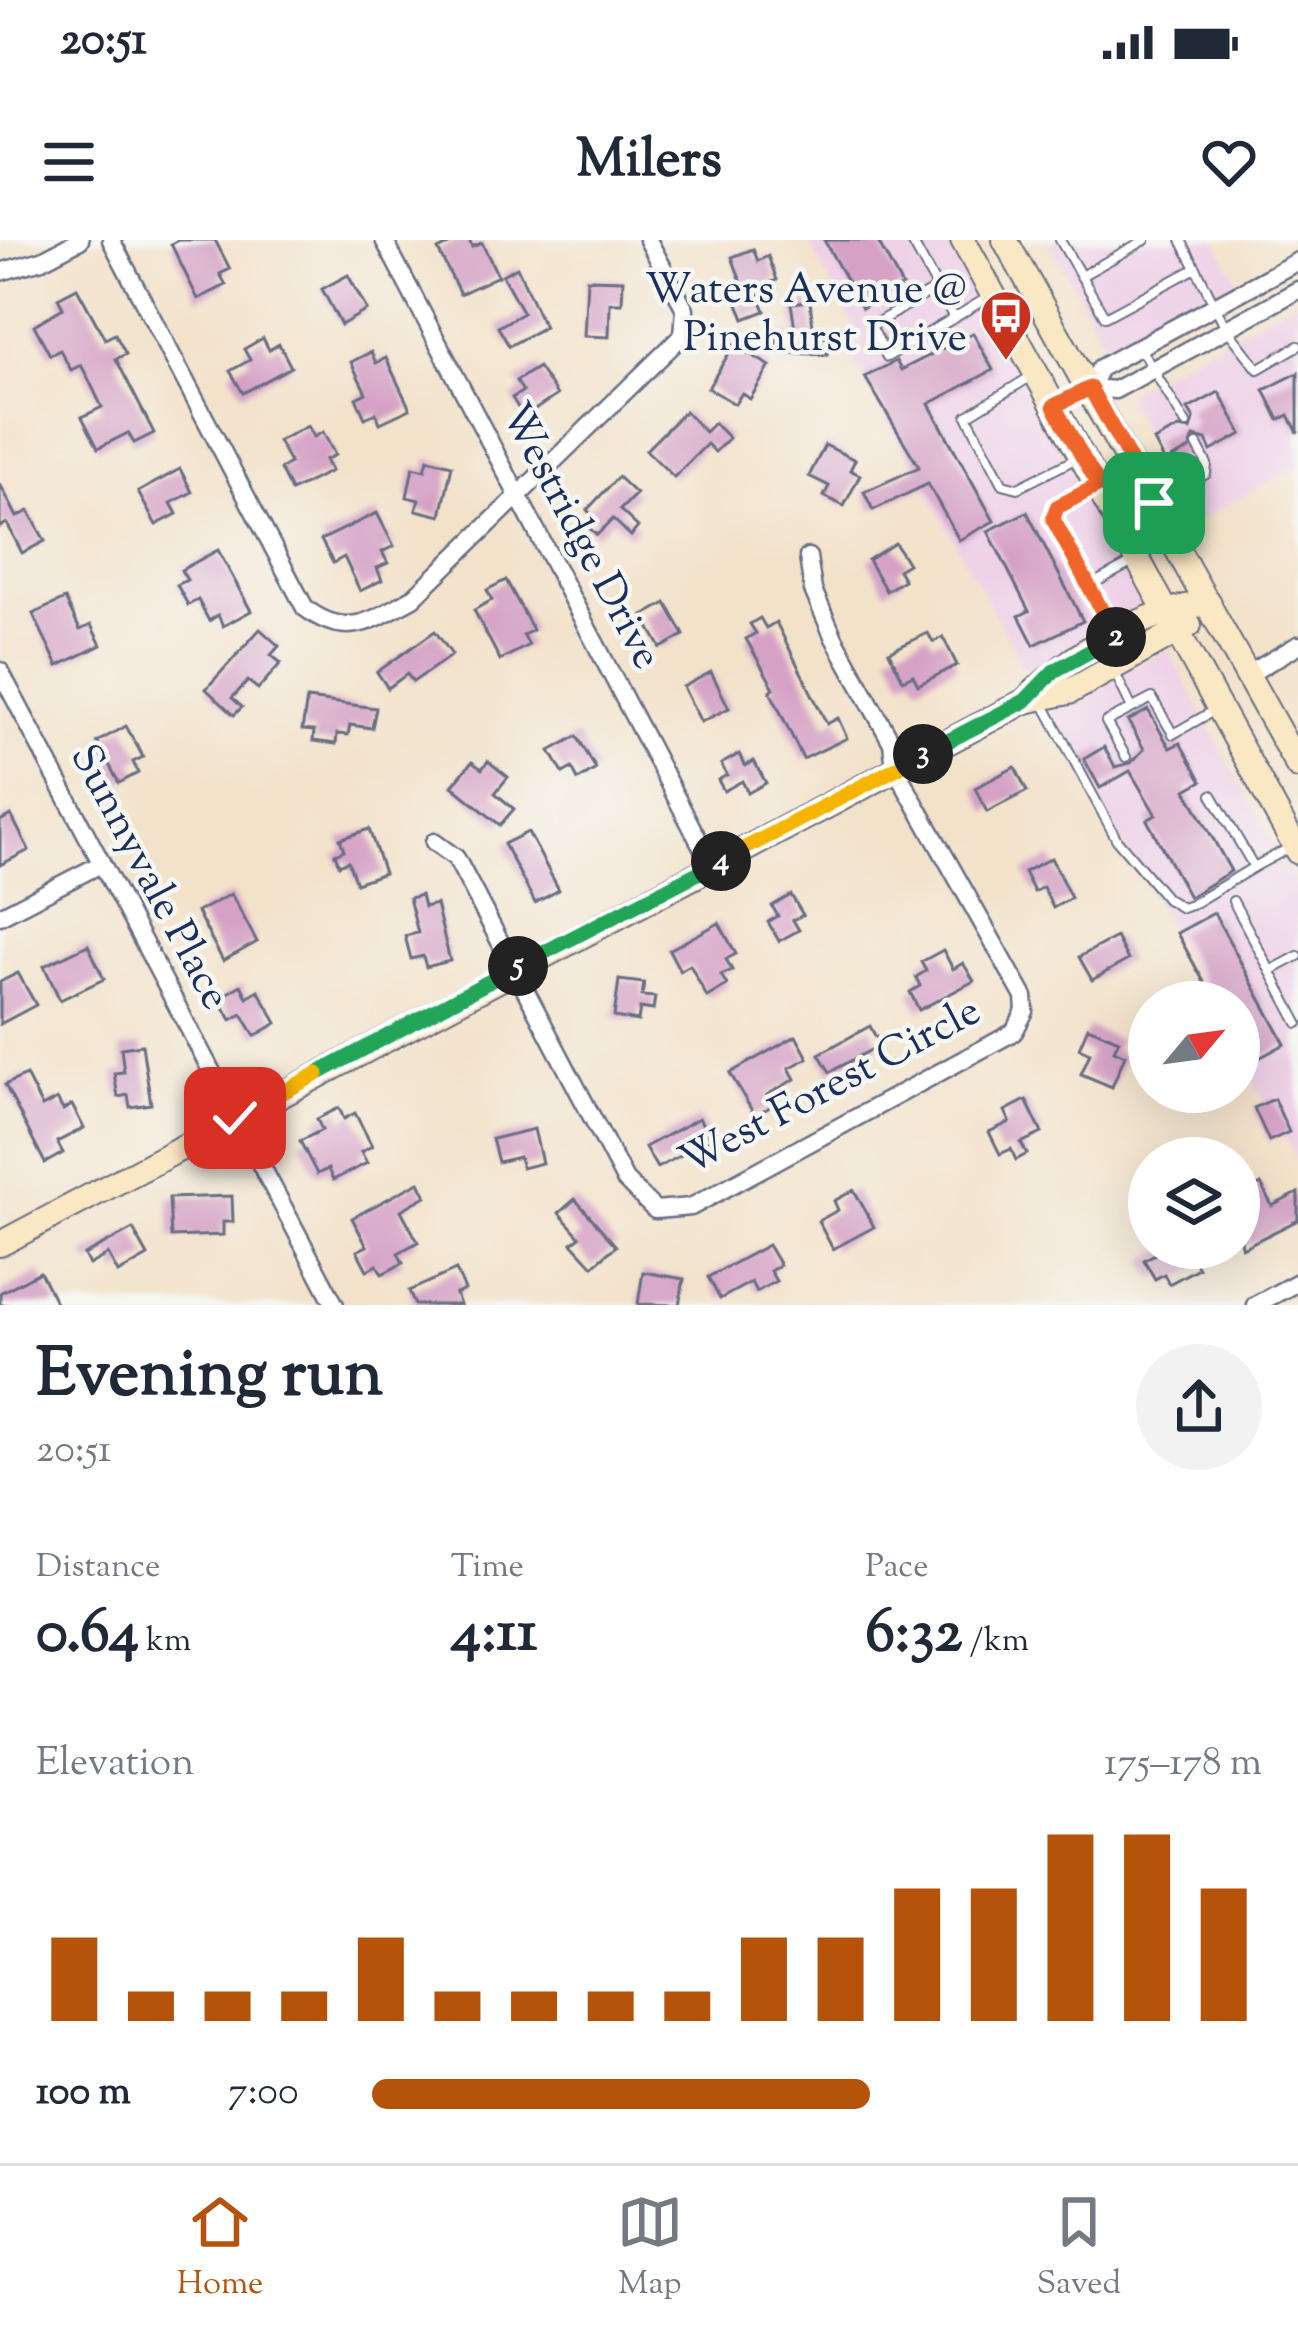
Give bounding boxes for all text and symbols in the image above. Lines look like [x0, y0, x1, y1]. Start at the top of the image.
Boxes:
text: 20:51 [60, 10, 147, 75]
text: Milers [576, 123, 722, 201]
icon: menu [36, 129, 102, 195]
icon: heart [1196, 129, 1262, 195]
place label: Waters Avenue @ Pinehurst Drive [645, 262, 967, 370]
bus stop icon: Waters Avenue @ Pinehurst Drive [978, 288, 1034, 362]
street label: Westridge Drive [484, 393, 674, 681]
pin [1103, 452, 1205, 554]
icon: arrive [1121, 470, 1187, 536]
pin: 2 [1086, 607, 1146, 667]
text: 2 [1108, 613, 1124, 661]
pin: 3 [893, 724, 953, 784]
text: 3 [916, 730, 930, 778]
street label: Sunnyvale Place [53, 735, 243, 1021]
pin: 4 [691, 831, 751, 891]
text: 4 [713, 837, 729, 885]
pin: 5 [488, 936, 548, 996]
text: 5 [512, 942, 524, 990]
north arrow [1128, 981, 1260, 1113]
map controls [1128, 981, 1260, 1269]
street label: West Forest Circle [670, 983, 992, 1193]
pin [184, 1067, 286, 1169]
icon: check [202, 1085, 268, 1151]
button: layers [1128, 1137, 1260, 1269]
text: Evening run [36, 1331, 383, 1426]
button: share [1136, 1344, 1262, 1470]
text: 20:51 [36, 1424, 111, 1480]
text: Distance [36, 1544, 160, 1592]
text: Time [451, 1544, 524, 1592]
text: Pace [865, 1544, 929, 1592]
text: 0.64 [36, 1592, 139, 1679]
text: 4:11 [451, 1592, 537, 1679]
text: 6:32 [865, 1592, 962, 1679]
text: km [139, 1618, 191, 1666]
text: /km [962, 1618, 1029, 1666]
text: Elevation [36, 1737, 194, 1793]
text: 175–178 m [1104, 1737, 1262, 1793]
text: 100 m [36, 2066, 131, 2122]
text: 7:00 [228, 2066, 299, 2122]
tab: Home [177, 2189, 263, 2309]
tab: Map [617, 2189, 683, 2309]
tab: Saved [1036, 2189, 1121, 2309]

